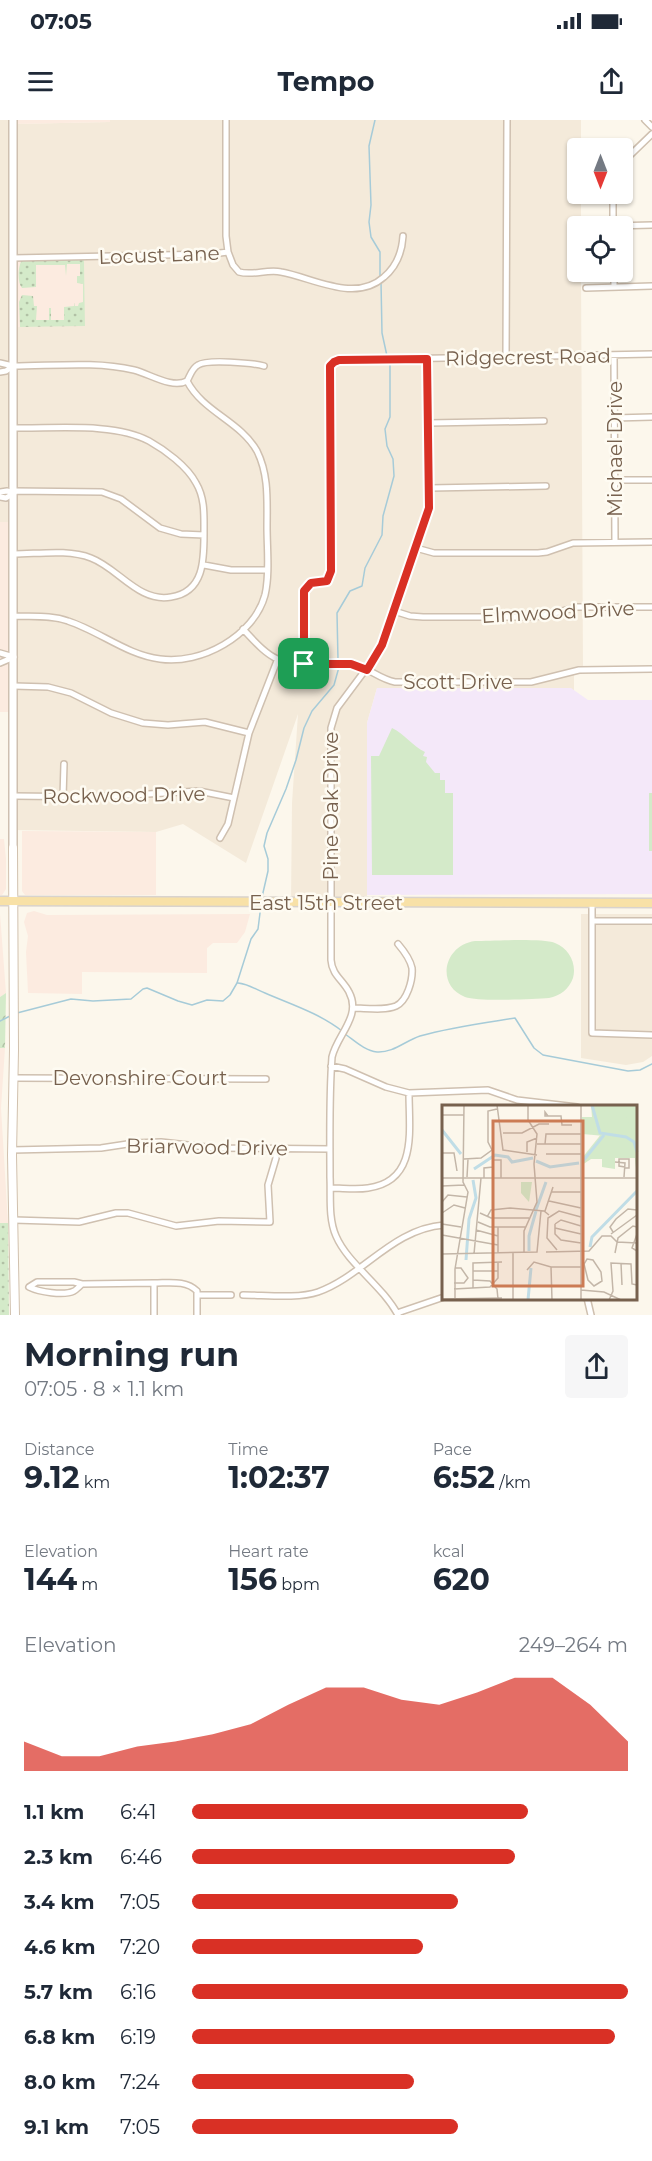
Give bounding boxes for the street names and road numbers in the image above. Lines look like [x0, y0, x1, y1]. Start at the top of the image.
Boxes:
street label: Locust Lane [98, 241, 220, 269]
street label: Ridgecrest Road [445, 344, 611, 370]
street label: Michael Drive [603, 381, 627, 517]
street label: Elmwood Drive [481, 596, 635, 628]
street label: Scott Drive [403, 670, 513, 694]
street label: Pine Oak Drive [319, 732, 343, 880]
street label: Rockwood Drive [42, 782, 206, 808]
street label: East 15th Street [249, 891, 403, 915]
street label: Devonshire Court [53, 1066, 227, 1090]
street label: Briarwood Drive [126, 1134, 288, 1160]

